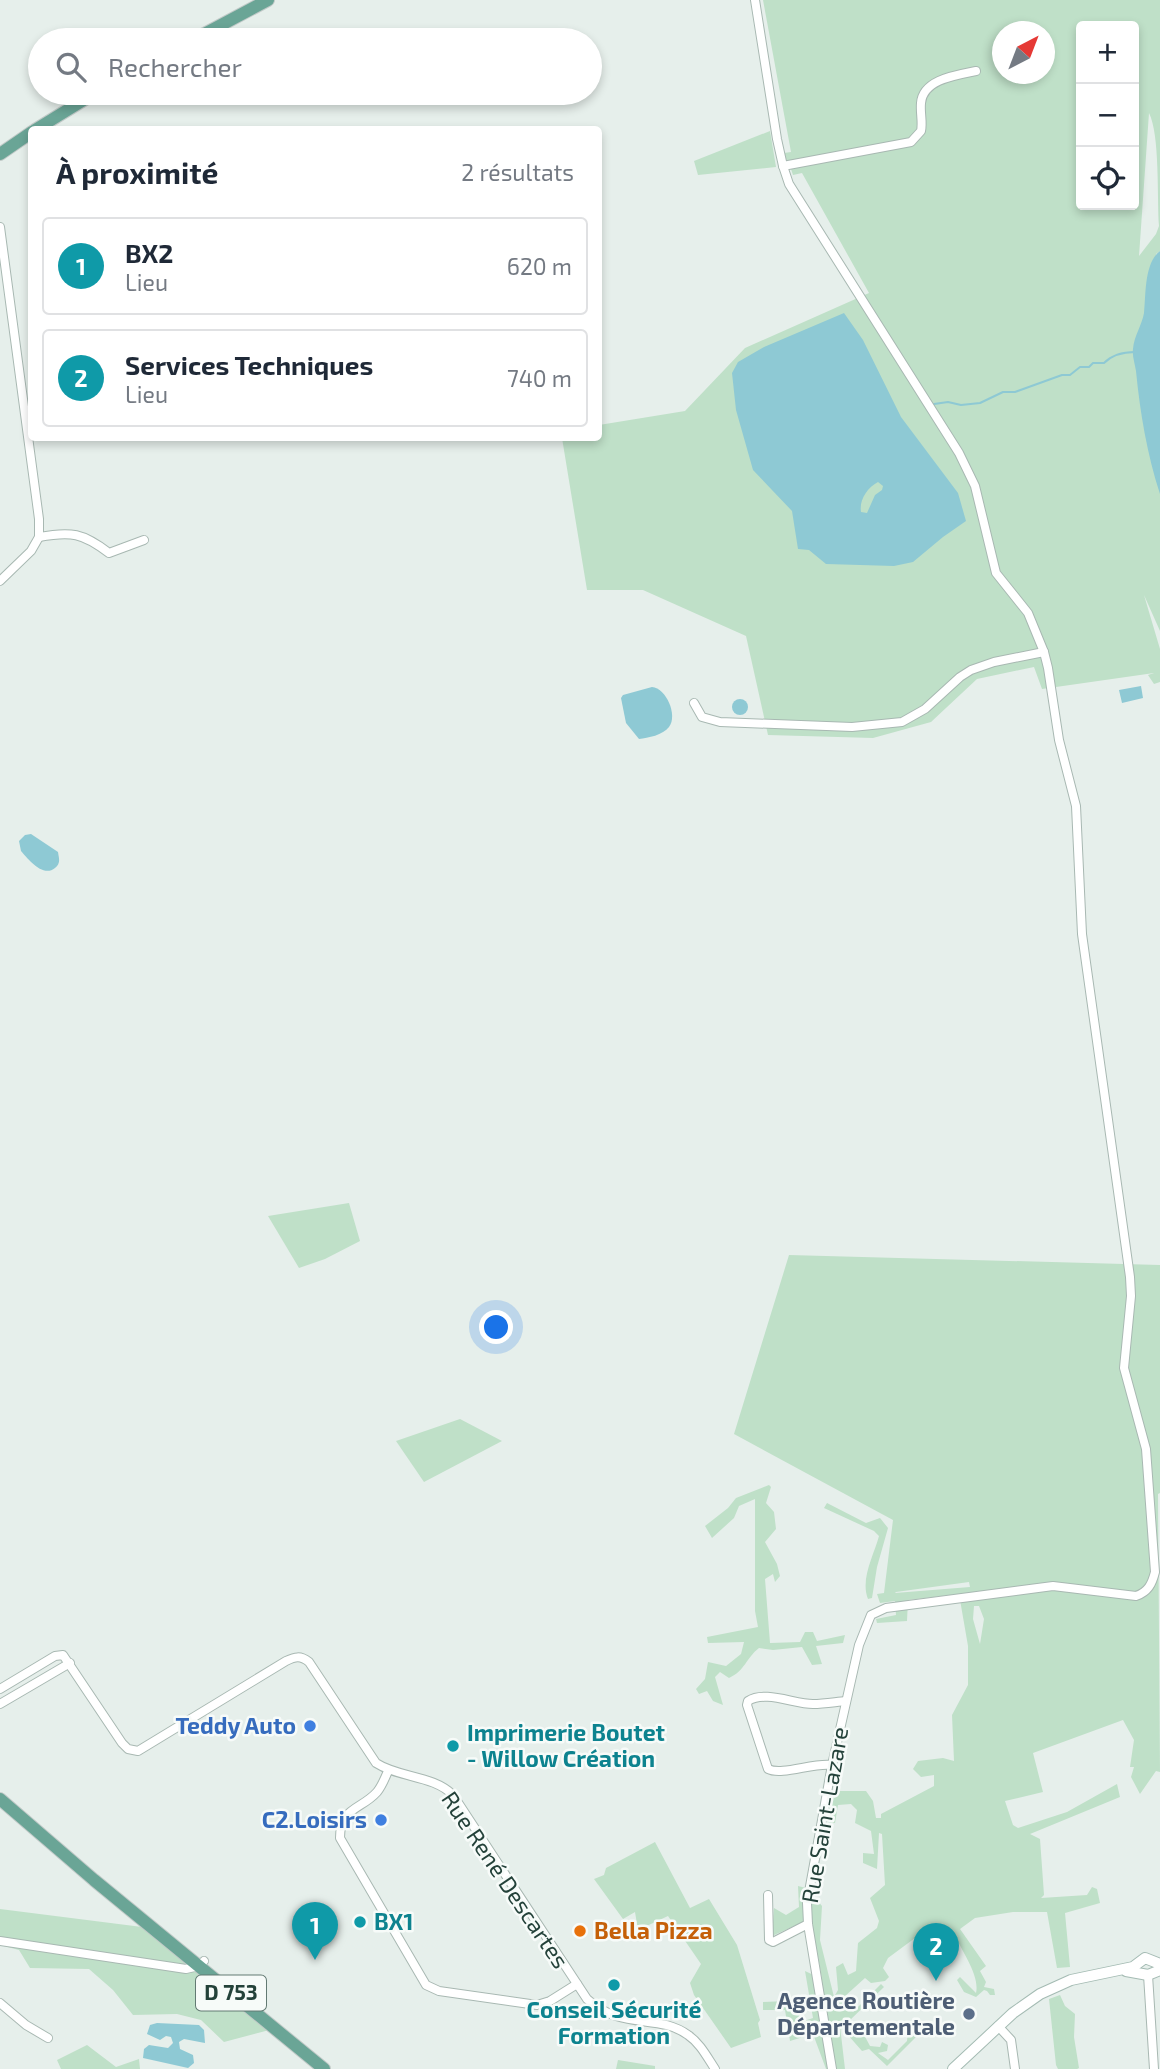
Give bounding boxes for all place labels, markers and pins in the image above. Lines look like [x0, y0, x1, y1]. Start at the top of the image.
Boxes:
place label: Teddy Auto [175, 1711, 296, 1739]
marker: Teddy Auto [302, 1718, 318, 1734]
place label: Imprimerie Boutet - Willow Création [467, 1718, 665, 1772]
marker: Imprimerie Boutet - Willow Création [445, 1738, 461, 1754]
place label: C2.Loisirs [262, 1805, 367, 1833]
marker: C2.Loisirs [373, 1812, 389, 1828]
pin: 1 [292, 1902, 338, 1960]
place label: BX1 [374, 1907, 413, 1935]
marker: BX1 [352, 1914, 368, 1930]
place label: Bella Pizza [594, 1916, 713, 1944]
marker: Bella Pizza [572, 1923, 588, 1939]
pin: 2 [913, 1923, 959, 1981]
marker: Conseil Sécurité Formation [606, 1977, 622, 1993]
place label: Agence Routière Départementale [777, 1986, 955, 2040]
place label: Conseil Sécurité Formation [527, 1995, 701, 2049]
marker: Agence Routière Départementale [961, 2006, 977, 2022]

